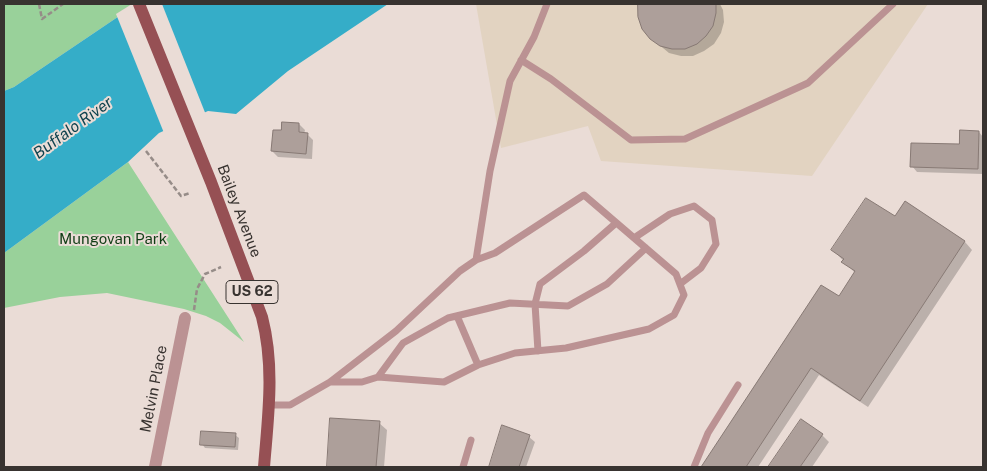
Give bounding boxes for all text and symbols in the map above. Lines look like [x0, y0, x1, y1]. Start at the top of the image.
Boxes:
water label: Buffalo River [30, 93, 116, 163]
street label: Bailey Avenue [213, 162, 265, 260]
park label: Mungovan Park [59, 230, 167, 248]
road number: US 62 [226, 280, 278, 304]
street label: Melvin Place [137, 344, 171, 434]

